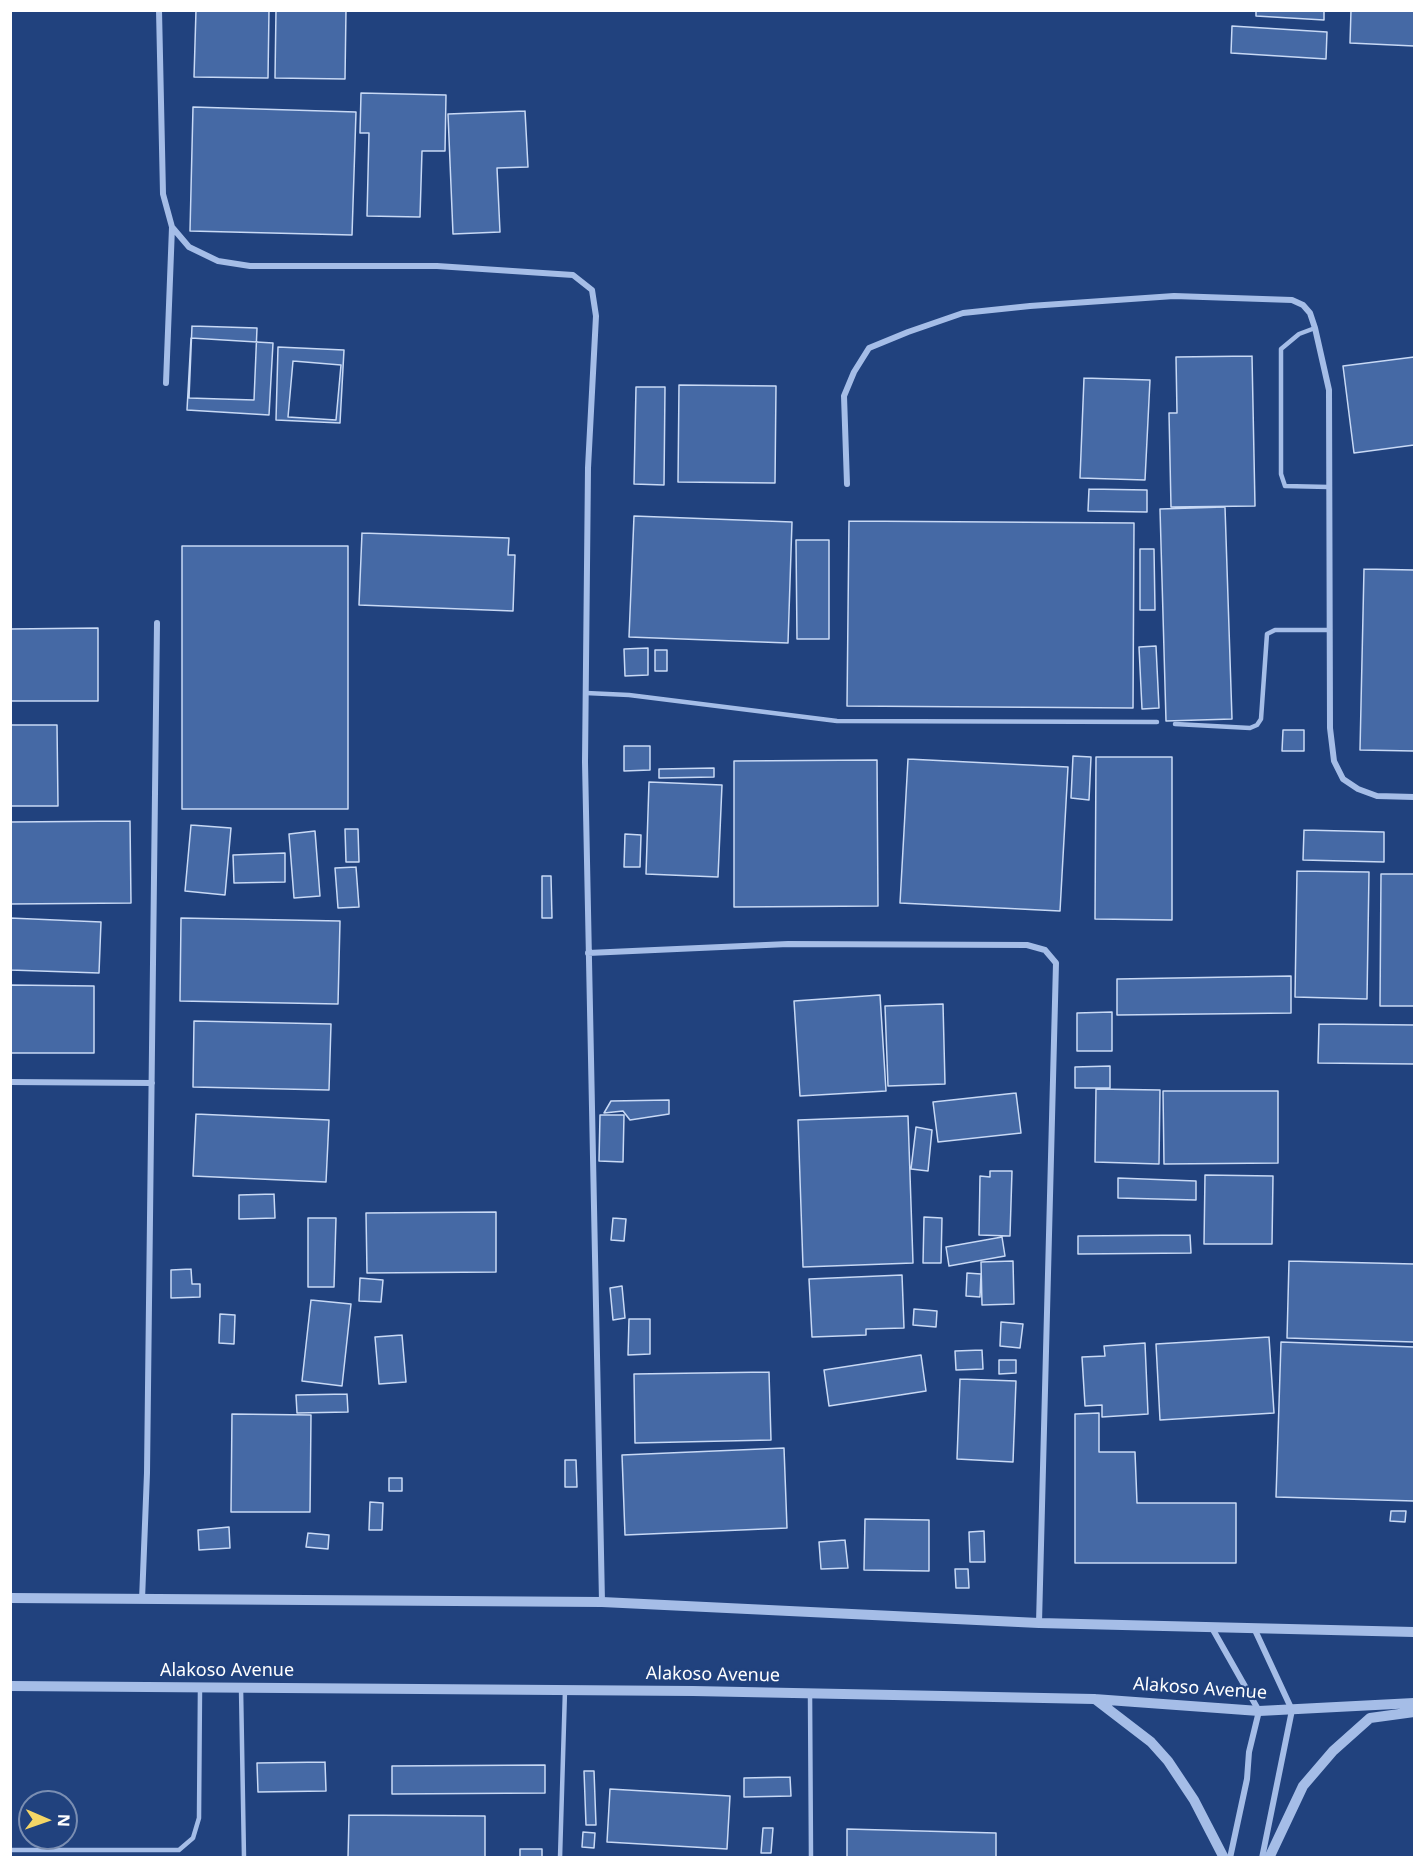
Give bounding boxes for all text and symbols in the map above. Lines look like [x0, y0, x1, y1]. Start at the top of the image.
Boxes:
street label: Alakoso Avenue [160, 1660, 294, 1682]
street label: Alakoso Avenue [646, 1663, 780, 1687]
street label: Alakoso Avenue [1132, 1674, 1268, 1704]
north arrow [18, 1790, 78, 1850]
text: N [53, 1814, 75, 1827]

